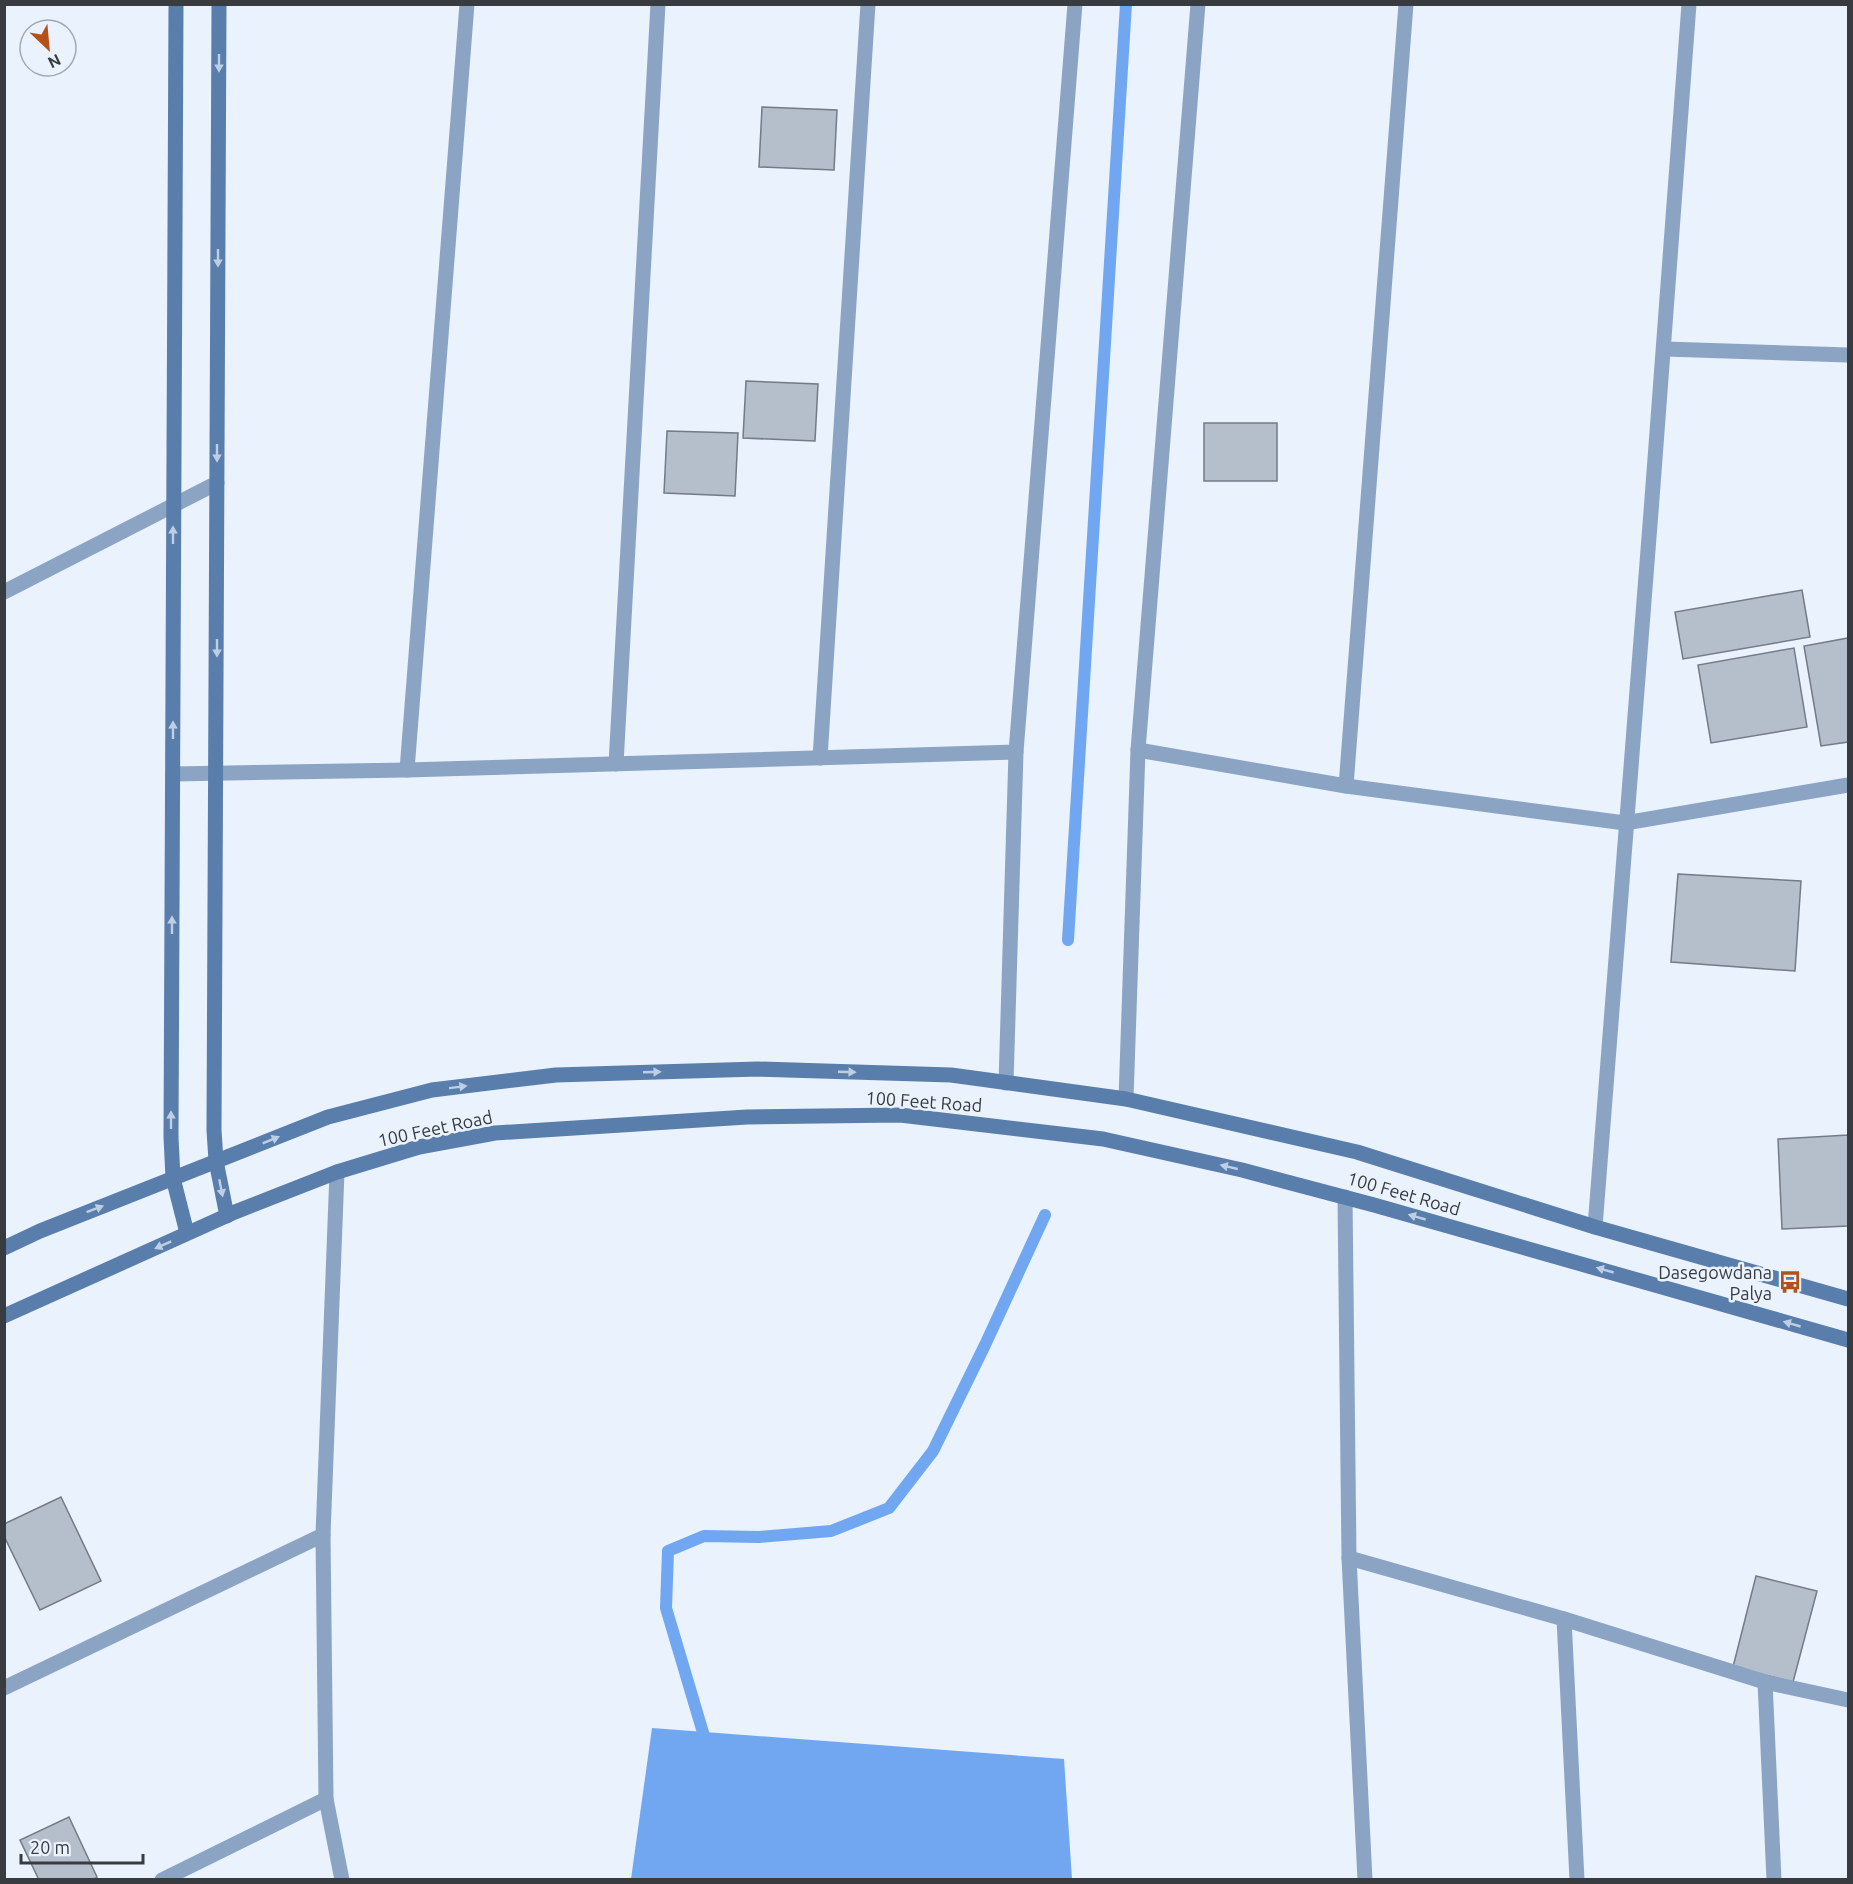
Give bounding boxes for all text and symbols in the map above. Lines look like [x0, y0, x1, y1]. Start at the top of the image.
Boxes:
north arrow [18, 18, 78, 78]
text: N [45, 51, 64, 72]
one-way arrow [214, 53, 224, 72]
one-way arrow [213, 248, 223, 267]
one-way arrow [212, 443, 222, 462]
one-way arrow [168, 525, 178, 544]
one-way arrow [212, 638, 222, 657]
one-way arrow [168, 720, 178, 739]
one-way arrow [167, 915, 177, 934]
one-way arrow [837, 1067, 856, 1076]
one-way arrow [642, 1068, 661, 1077]
one-way arrow [448, 1082, 467, 1092]
street label: 100 Feet Road [865, 1087, 983, 1115]
street label: 100 Feet Road [376, 1106, 494, 1150]
one-way arrow [166, 1110, 176, 1129]
one-way arrow [262, 1135, 280, 1145]
one-way arrow [1219, 1162, 1238, 1172]
street label: 100 Feet Road [1345, 1167, 1463, 1219]
one-way arrow [217, 1179, 226, 1198]
one-way arrow [86, 1204, 104, 1213]
one-way arrow [1408, 1212, 1426, 1221]
one-way arrow [154, 1240, 171, 1249]
place label: Dasegowdana Palya [1658, 1262, 1772, 1303]
one-way arrow [1596, 1265, 1614, 1275]
bus stop icon: Dasegowdana Palya [1777, 1269, 1803, 1295]
one-way arrow [1783, 1319, 1801, 1328]
scale bar [21, 1827, 142, 1865]
text: 20 m [30, 1837, 70, 1857]

